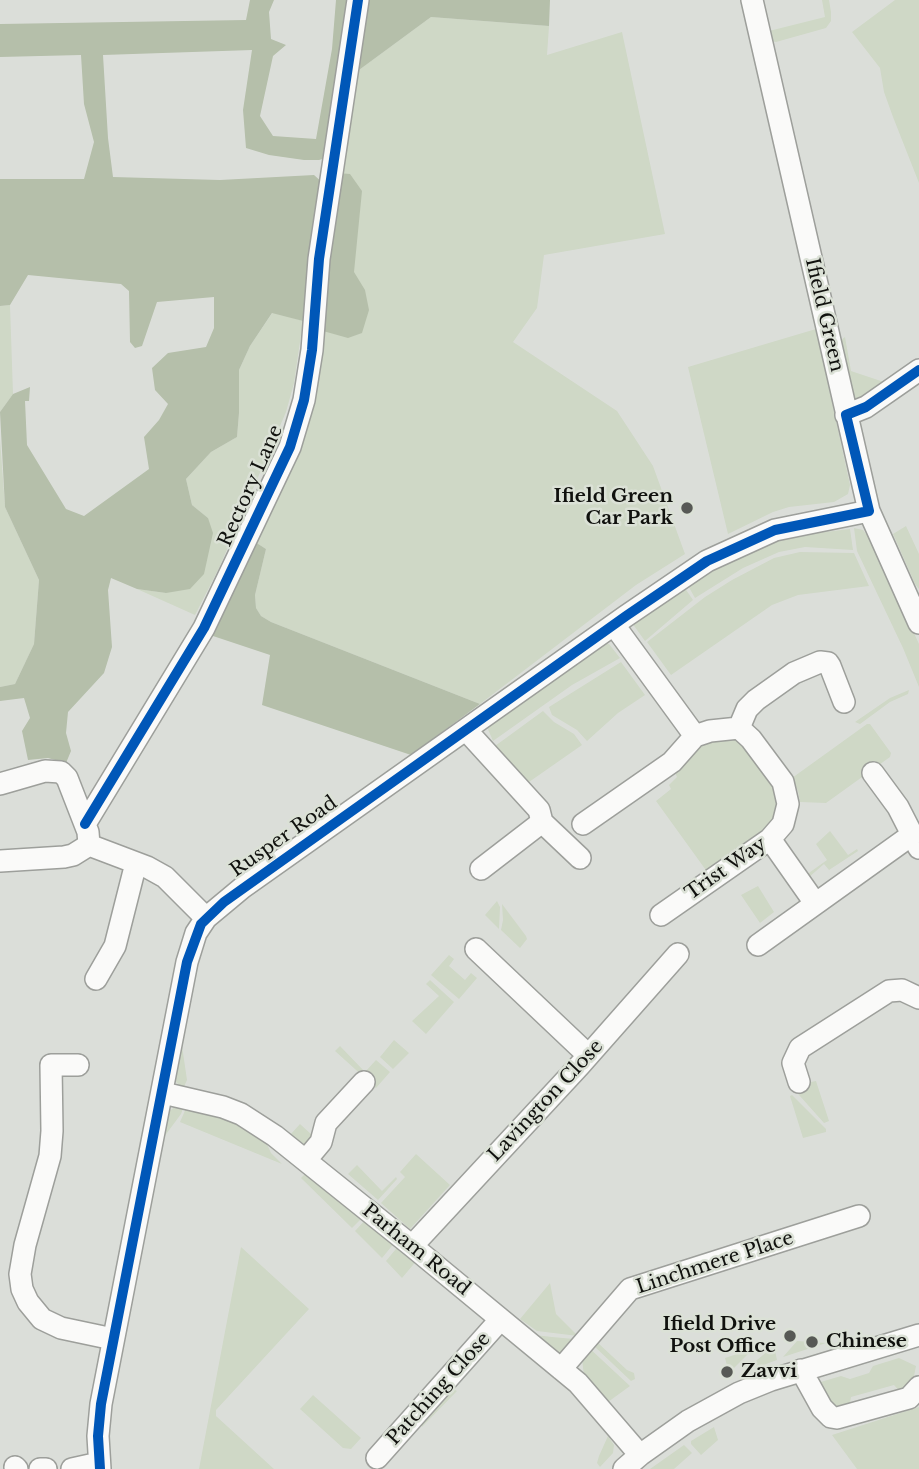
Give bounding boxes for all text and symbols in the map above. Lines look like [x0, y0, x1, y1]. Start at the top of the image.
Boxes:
street label: Ifield Green [800, 256, 848, 374]
street label: Rectory Lane [214, 422, 288, 550]
place label: Ifield Green Car Park [554, 486, 673, 530]
marker: Ifield Green Car Park [679, 500, 695, 516]
street label: Rusper Road [226, 792, 342, 882]
street label: Trist Way [681, 833, 771, 905]
street label: Lavington Close [484, 1035, 608, 1167]
street label: Parham Road [357, 1199, 475, 1301]
street label: Linchmere Place [634, 1227, 796, 1299]
place label: Ifield Drive Post Office [662, 1314, 776, 1358]
street label: Patching Close [383, 1328, 495, 1450]
marker: Ifield Drive Post Office [782, 1328, 798, 1344]
place label: Chinese [826, 1331, 907, 1353]
marker: Chinese [804, 1334, 820, 1350]
place label: Zavvi [741, 1361, 797, 1383]
marker: Zavvi [719, 1364, 735, 1380]

